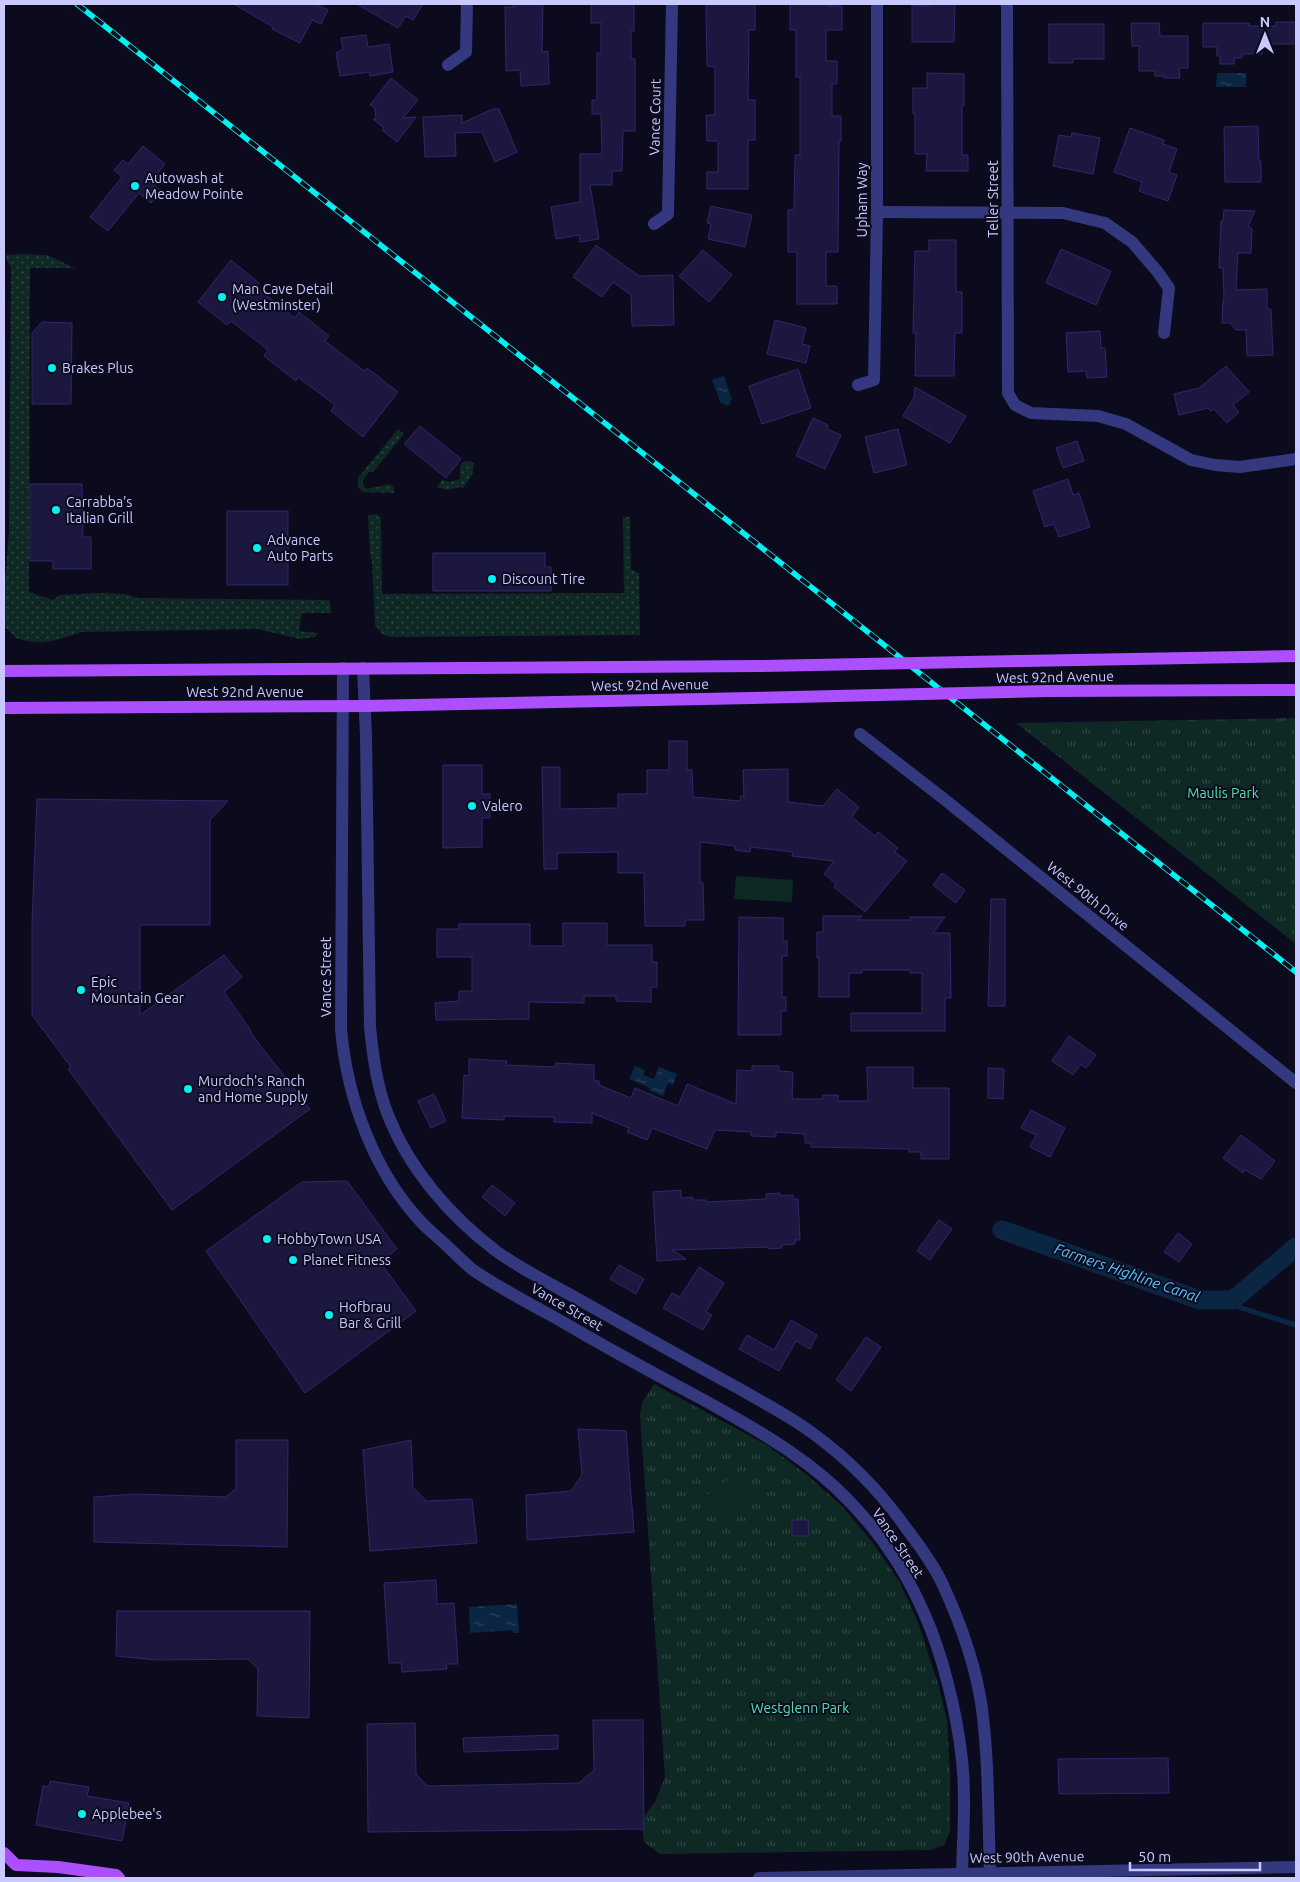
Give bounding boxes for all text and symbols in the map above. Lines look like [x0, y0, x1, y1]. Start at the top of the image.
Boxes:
north arrow [1240, 10, 1290, 60]
text: N [1260, 14, 1270, 30]
street label: Vance Court [646, 78, 664, 156]
street label: Teller Street [985, 160, 1001, 238]
street label: Upham Way [854, 162, 870, 237]
place label: Autowash at Meadow Pointe [145, 170, 244, 202]
marker: Autowash at Meadow Pointe [129, 180, 141, 192]
place label: Man Cave Detail (Westminster) [232, 281, 334, 313]
marker: Man Cave Detail (Westminster) [216, 291, 228, 303]
place label: Brakes Plus [62, 360, 133, 376]
marker: Brakes Plus [46, 362, 58, 374]
place label: Carrabba's Italian Grill [66, 494, 133, 526]
marker: Carrabba's Italian Grill [50, 504, 62, 516]
place label: Advance Auto Parts [267, 532, 333, 564]
marker: Advance Auto Parts [251, 542, 263, 554]
place label: Discount Tire [502, 571, 585, 587]
marker: Discount Tire [486, 573, 498, 585]
street label: West 92nd Avenue [996, 668, 1114, 686]
street label: West 92nd Avenue [591, 676, 709, 694]
street label: West 92nd Avenue [186, 684, 304, 700]
park label: Maulis Park [1187, 785, 1259, 801]
place label: Valero [482, 798, 523, 814]
marker: Valero [466, 800, 478, 812]
street label: West 90th Drive [1044, 858, 1132, 934]
street label: Vance Street [318, 936, 334, 1017]
place label: Epic Mountain Gear [91, 974, 185, 1006]
marker: Epic Mountain Gear [75, 984, 87, 996]
place label: Murdoch's Ranch and Home Supply [198, 1073, 308, 1105]
marker: Murdoch's Ranch and Home Supply [182, 1083, 194, 1095]
place label: HobbyTown USA [277, 1231, 381, 1247]
marker: HobbyTown USA [261, 1233, 273, 1245]
water label: Farmers Highline Canal [1052, 1240, 1203, 1306]
place label: Planet Fitness [303, 1252, 391, 1268]
marker: Planet Fitness [287, 1254, 299, 1266]
street label: Vance Street [528, 1280, 606, 1334]
place label: Hofbrau Bar & Grill [339, 1299, 402, 1331]
marker: Hofbrau Bar & Grill [323, 1309, 335, 1321]
street label: Vance Street [869, 1505, 927, 1581]
park label: Westglenn Park [751, 1700, 849, 1716]
place label: Applebee's [92, 1806, 162, 1822]
marker: Applebee's [76, 1808, 88, 1820]
scale bar [1130, 1840, 1260, 1872]
street label: West 90th Avenue [969, 1848, 1085, 1866]
text: 50 m [1138, 1848, 1171, 1865]

